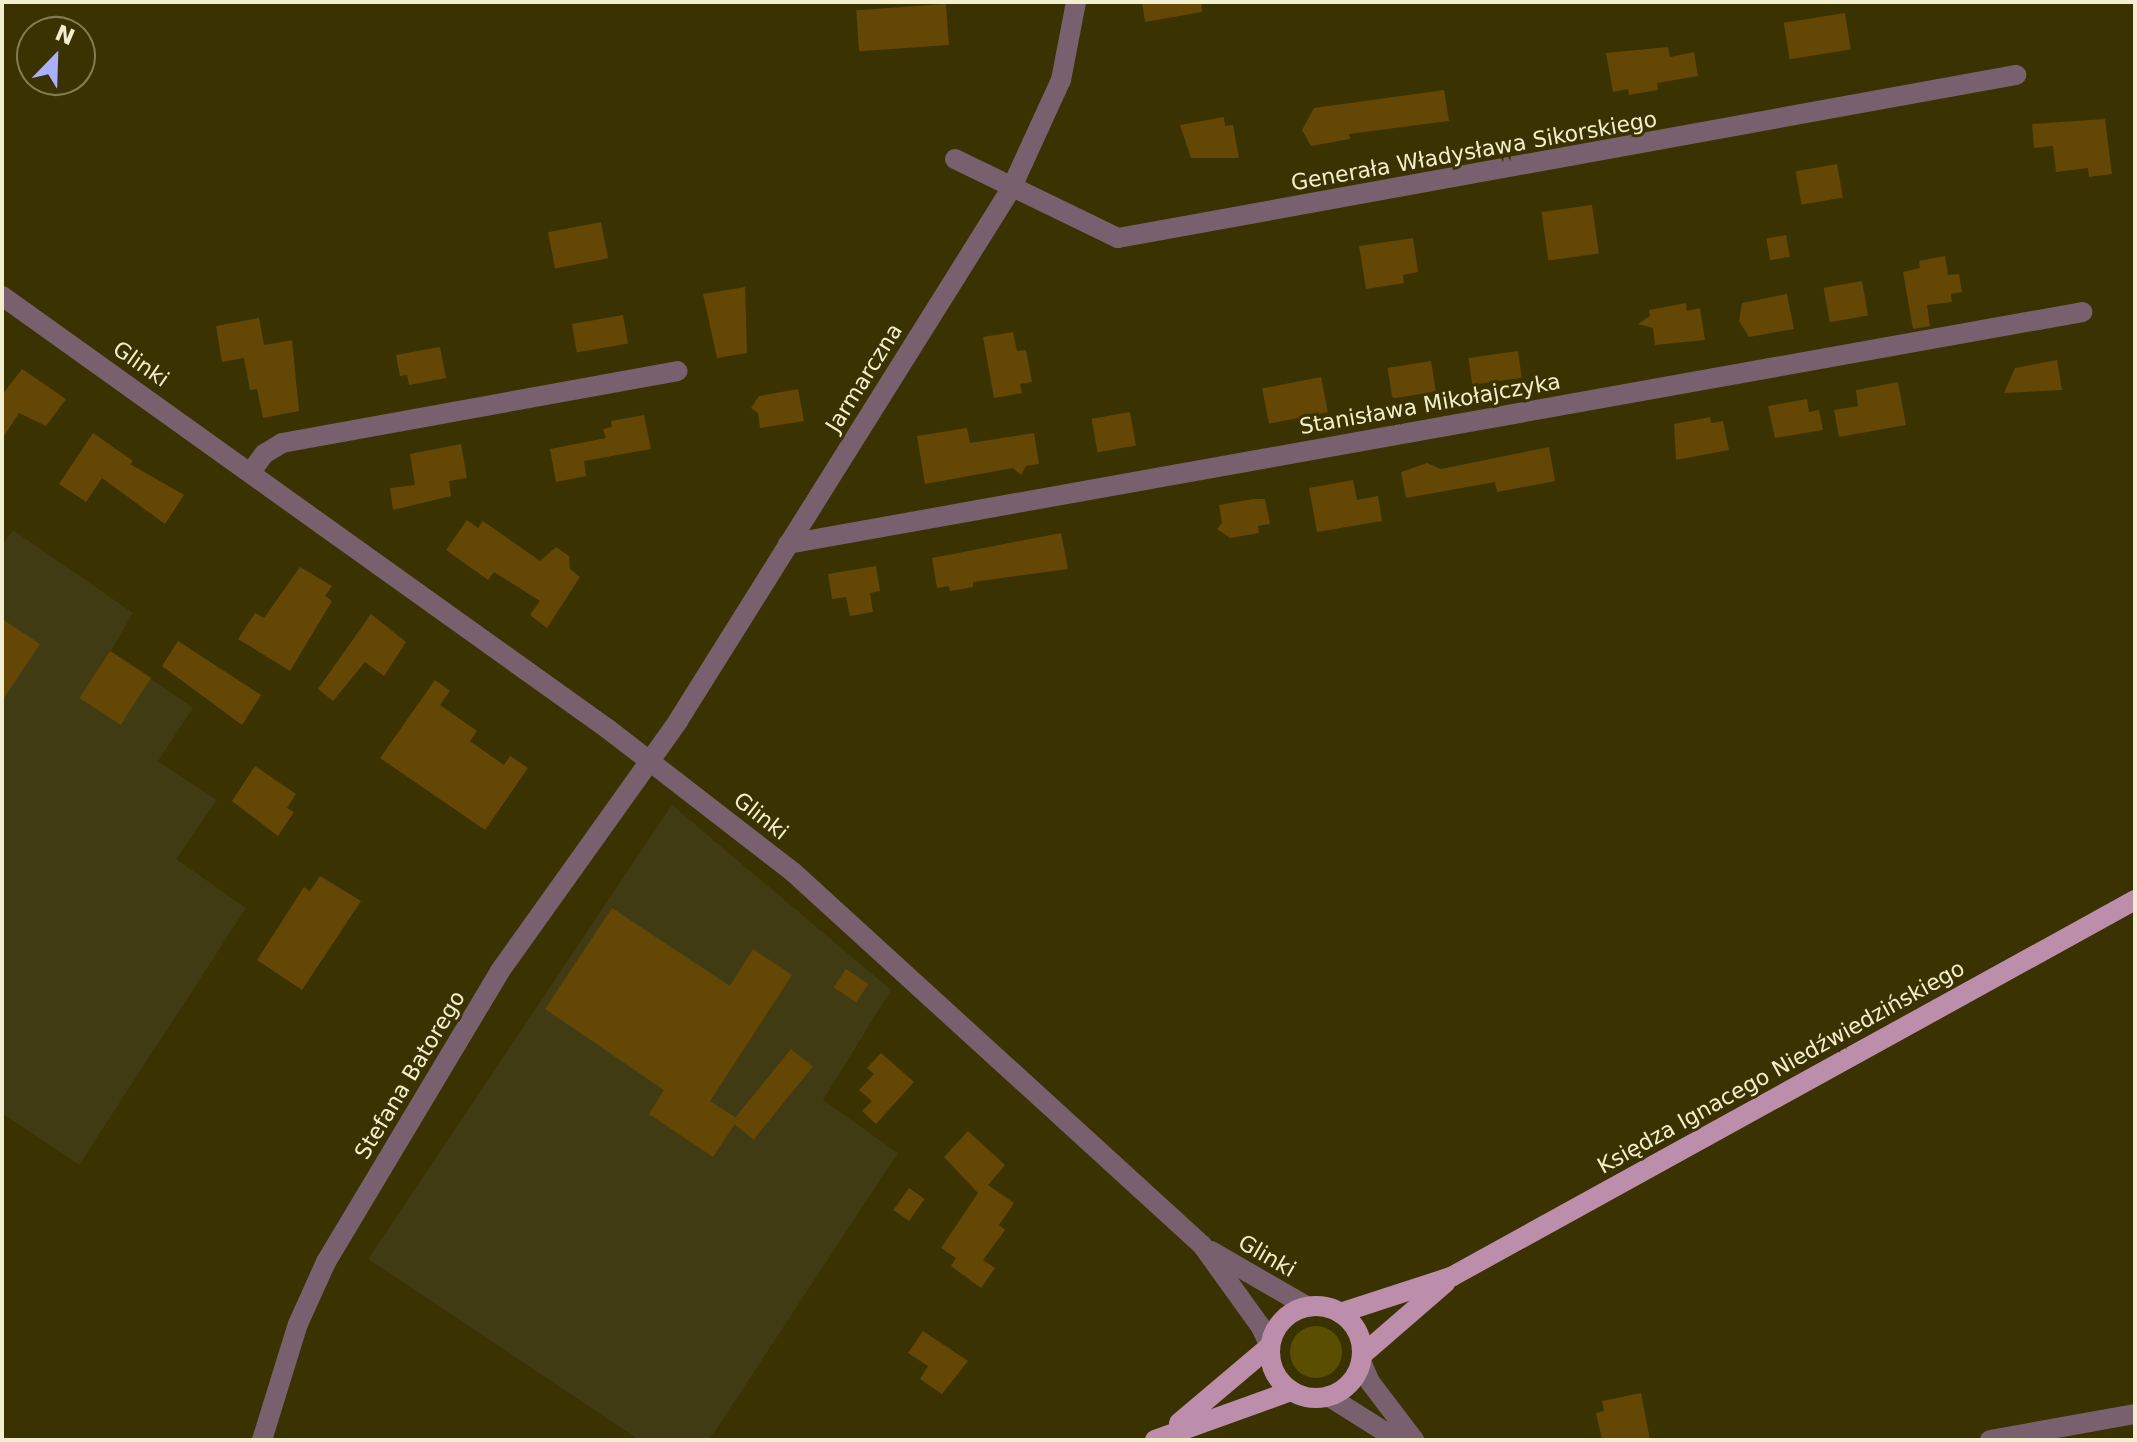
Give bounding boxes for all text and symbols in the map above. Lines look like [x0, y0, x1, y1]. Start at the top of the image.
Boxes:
north arrow [16, 16, 96, 96]
text: N [51, 20, 78, 50]
street label: Generała Władysława Sikorskiego [1289, 106, 1659, 196]
street label: Jarmarczna [820, 319, 908, 437]
street label: Glinki [108, 335, 174, 393]
street label: Stanisława Mikołajczyka [1297, 368, 1563, 440]
street label: Glinki [728, 786, 794, 846]
street label: Księdza Ignacego Niedźwiedzińskiego [1593, 955, 1969, 1179]
street label: Stefana Batorego [349, 986, 471, 1164]
street label: Glinki [1234, 1229, 1300, 1283]

